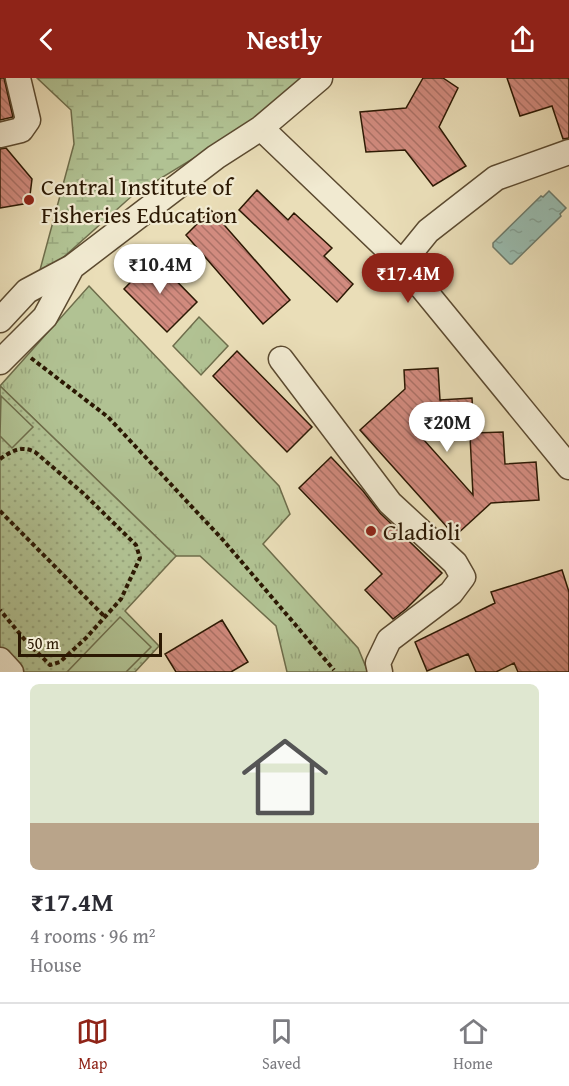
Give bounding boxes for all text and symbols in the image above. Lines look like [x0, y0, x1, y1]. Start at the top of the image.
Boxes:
text: Nestly [247, 19, 322, 59]
icon: back [30, 23, 63, 56]
icon: share [506, 23, 539, 56]
place label: Central Institute of Fisheries Education [41, 169, 238, 232]
marker: Central Institute of Fisheries Education [22, 193, 36, 207]
pin: ₹10.4M [111, 244, 209, 295]
text: ₹10.4M [128, 249, 192, 278]
pin: ₹17.4M [359, 253, 457, 304]
text: ₹17.4M [376, 258, 440, 287]
pin: ₹20M [411, 402, 483, 453]
text: ₹20M [423, 407, 471, 436]
place label: Gladioli [383, 514, 461, 549]
marker: Gladioli [364, 524, 378, 538]
scale bar [18, 630, 162, 658]
text: 50 m [27, 631, 59, 655]
icon: home [231, 723, 339, 831]
text: ₹17.4M [30, 882, 114, 921]
text: 4 rooms · 96 m² [30, 921, 156, 950]
text: House [30, 950, 82, 979]
tab: Map [76, 1015, 109, 1075]
tab: Saved [262, 1015, 301, 1075]
tab: Home [453, 1015, 493, 1075]

